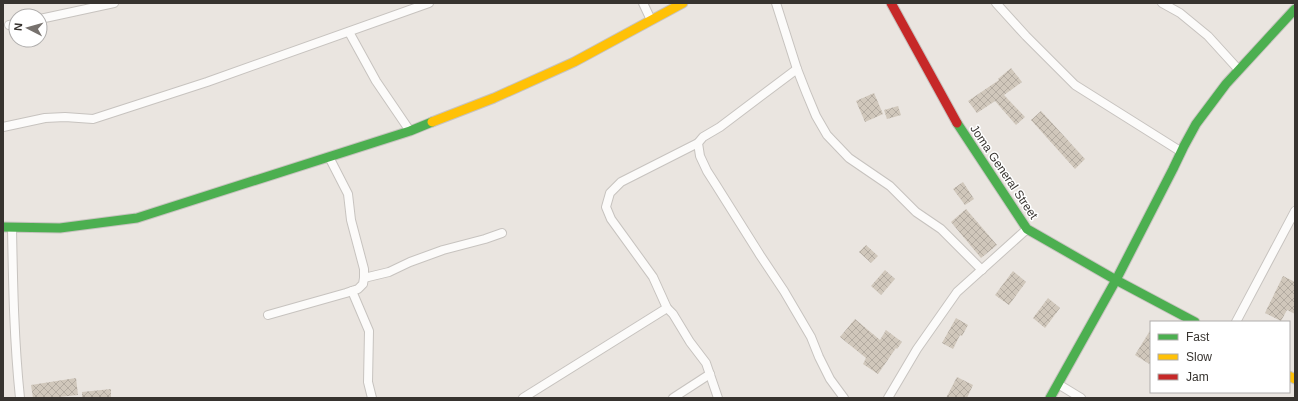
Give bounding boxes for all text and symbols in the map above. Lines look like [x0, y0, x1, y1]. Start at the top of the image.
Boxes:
north arrow [8, 8, 48, 48]
text: N [12, 22, 24, 32]
street label: Joma General Street [967, 122, 1041, 222]
legend [1150, 321, 1290, 393]
text: Fast [1186, 330, 1210, 344]
text: Slow [1186, 350, 1212, 364]
text: Jam [1186, 370, 1209, 384]

